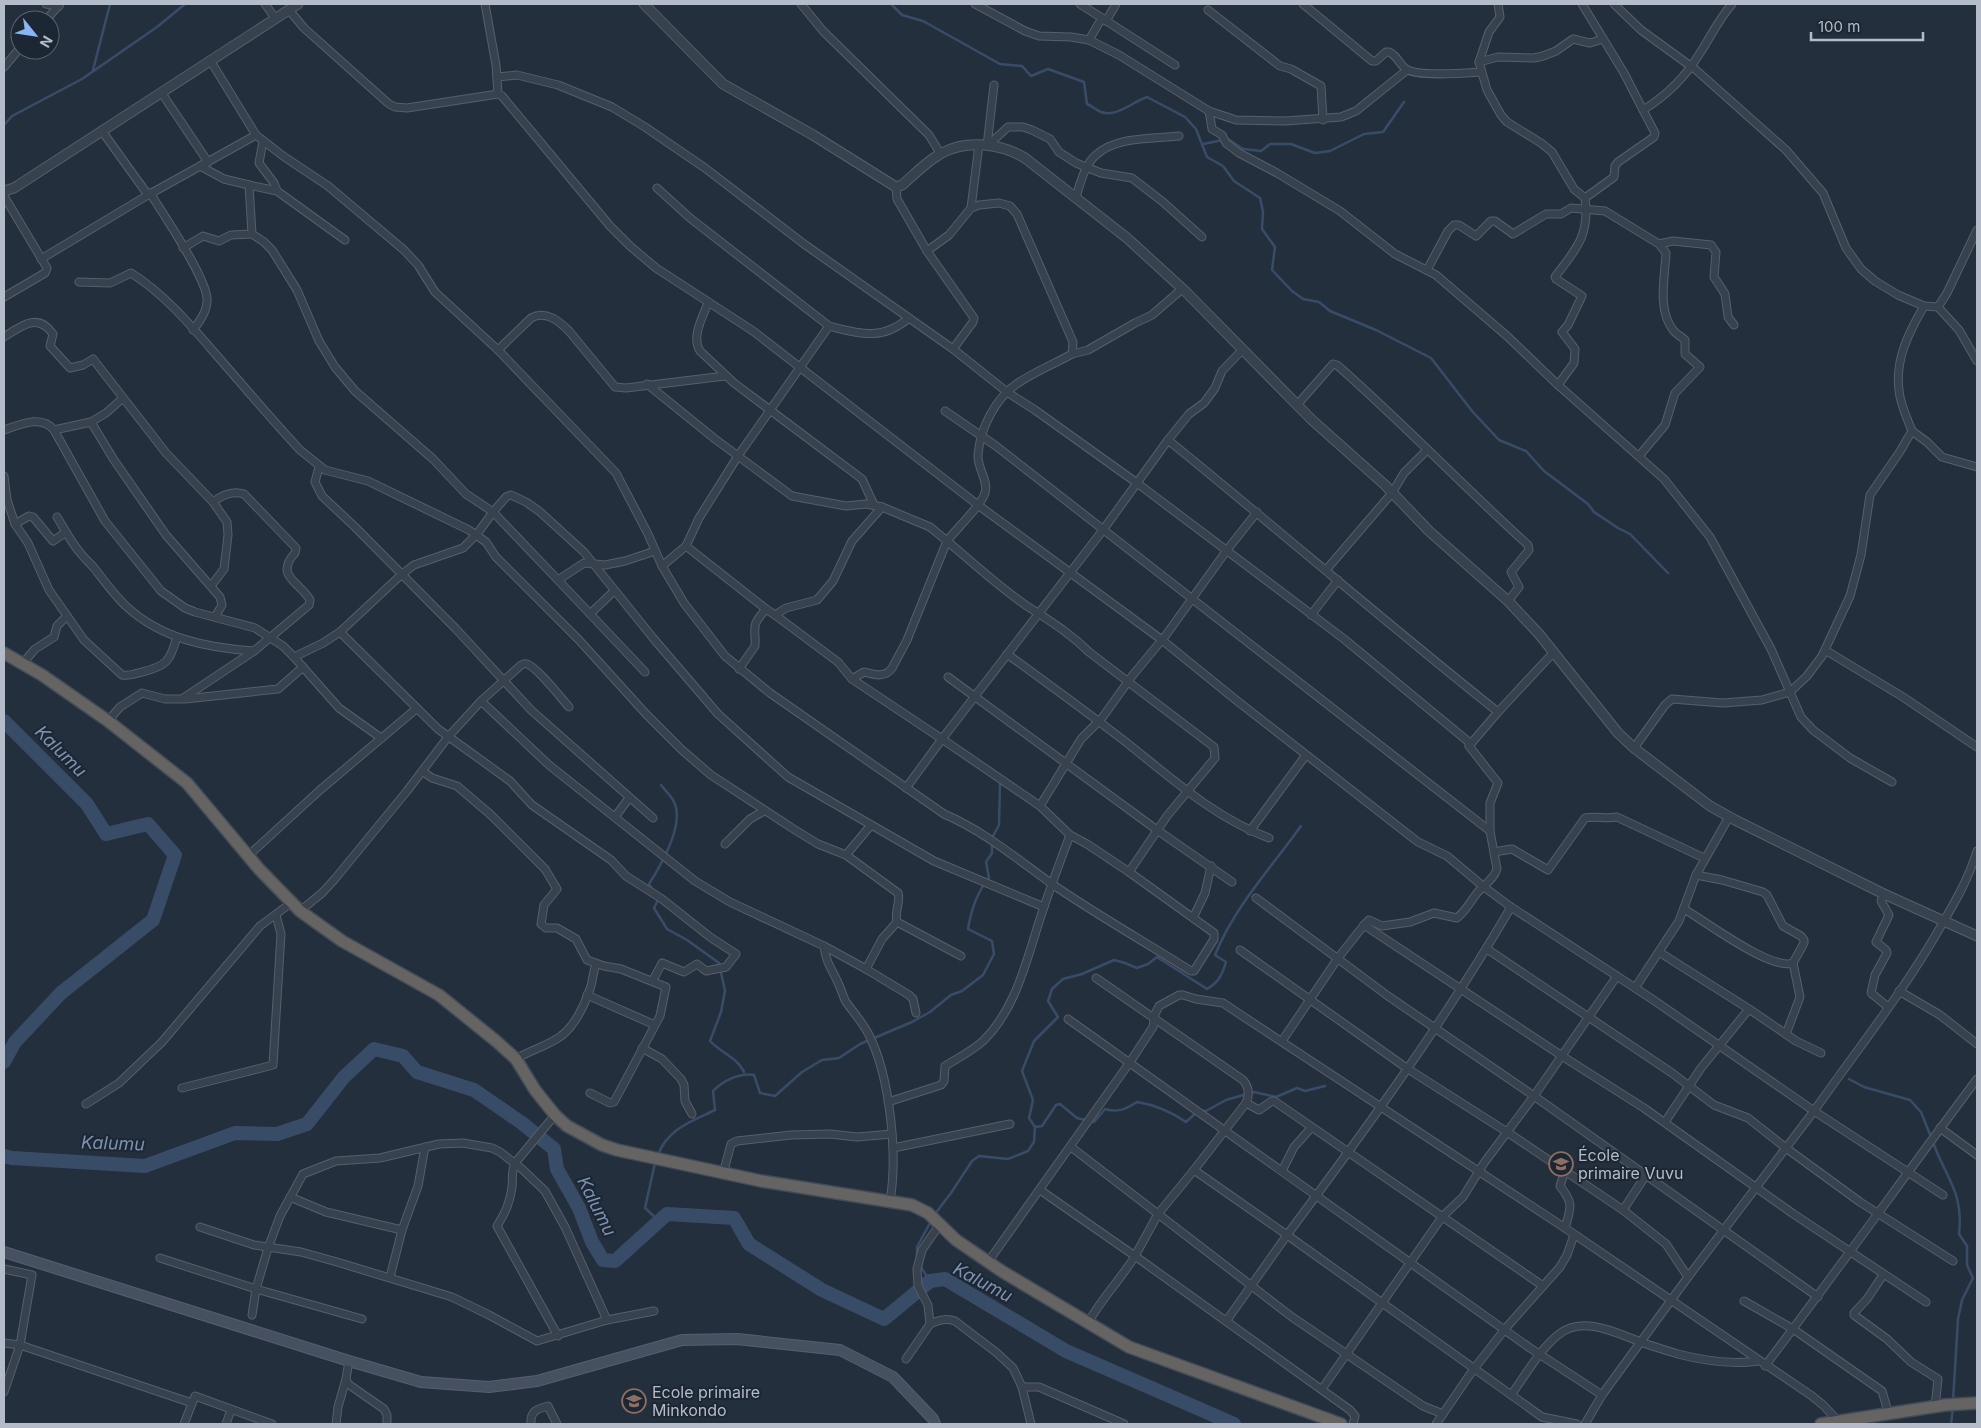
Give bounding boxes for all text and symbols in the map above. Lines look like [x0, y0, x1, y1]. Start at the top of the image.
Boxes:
north arrow [10, 10, 60, 60]
scale bar [1811, 10, 1924, 42]
text: 100 m [1818, 17, 1860, 36]
text: N [37, 33, 57, 51]
water label: Kalumu [31, 721, 91, 781]
water label: Kalumu [81, 1131, 146, 1155]
place label: École primaire Vuvu [1578, 1145, 1683, 1183]
school or university icon: École primaire Vuvu [1548, 1151, 1574, 1177]
water label: Kalumu [573, 1173, 621, 1240]
water label: Kalumu [950, 1258, 1016, 1306]
place label: Ecole primaire Minkondo [652, 1382, 760, 1420]
school or university icon: Ecole primaire Minkondo [621, 1388, 647, 1414]

